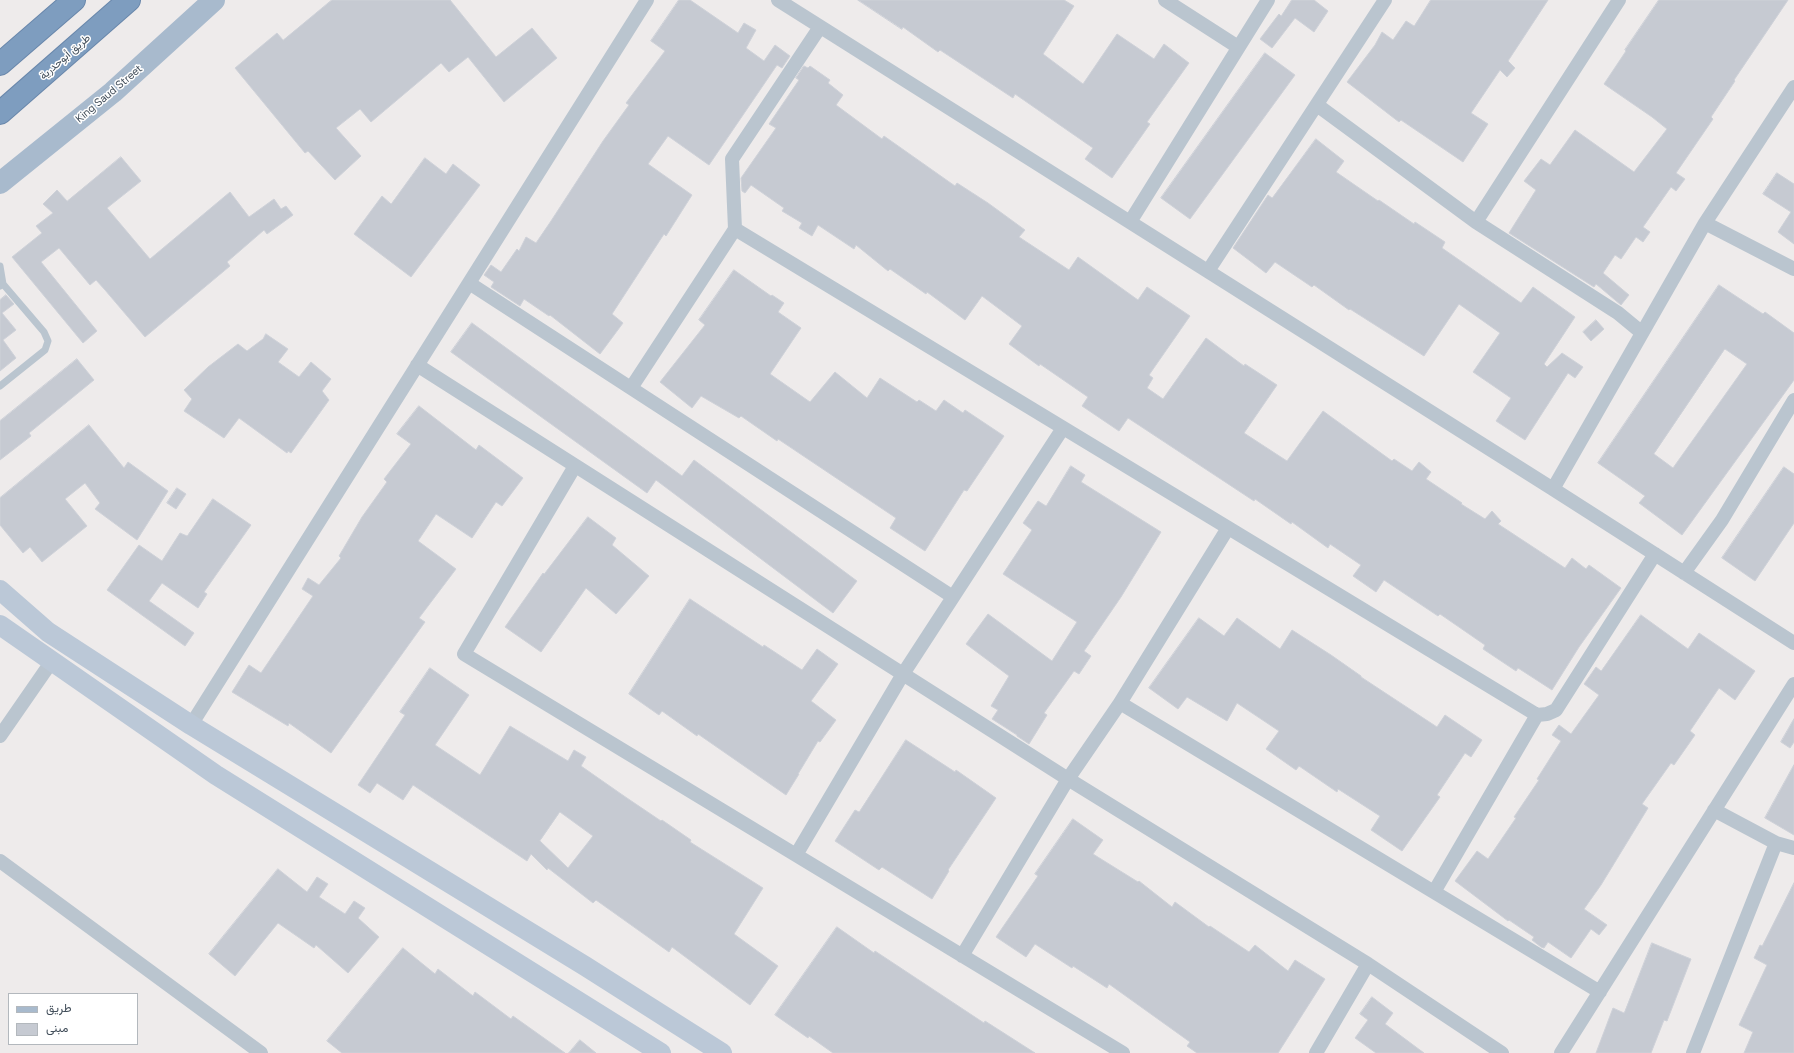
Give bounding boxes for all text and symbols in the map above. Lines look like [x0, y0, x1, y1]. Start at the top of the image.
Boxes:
street label: طريق أبوحدرية [37, 31, 93, 83]
street label: King Saud Street [73, 62, 145, 126]
legend [8, 993, 138, 1045]
text: طريق [46, 1001, 71, 1015]
text: مبنى [46, 1021, 68, 1035]

